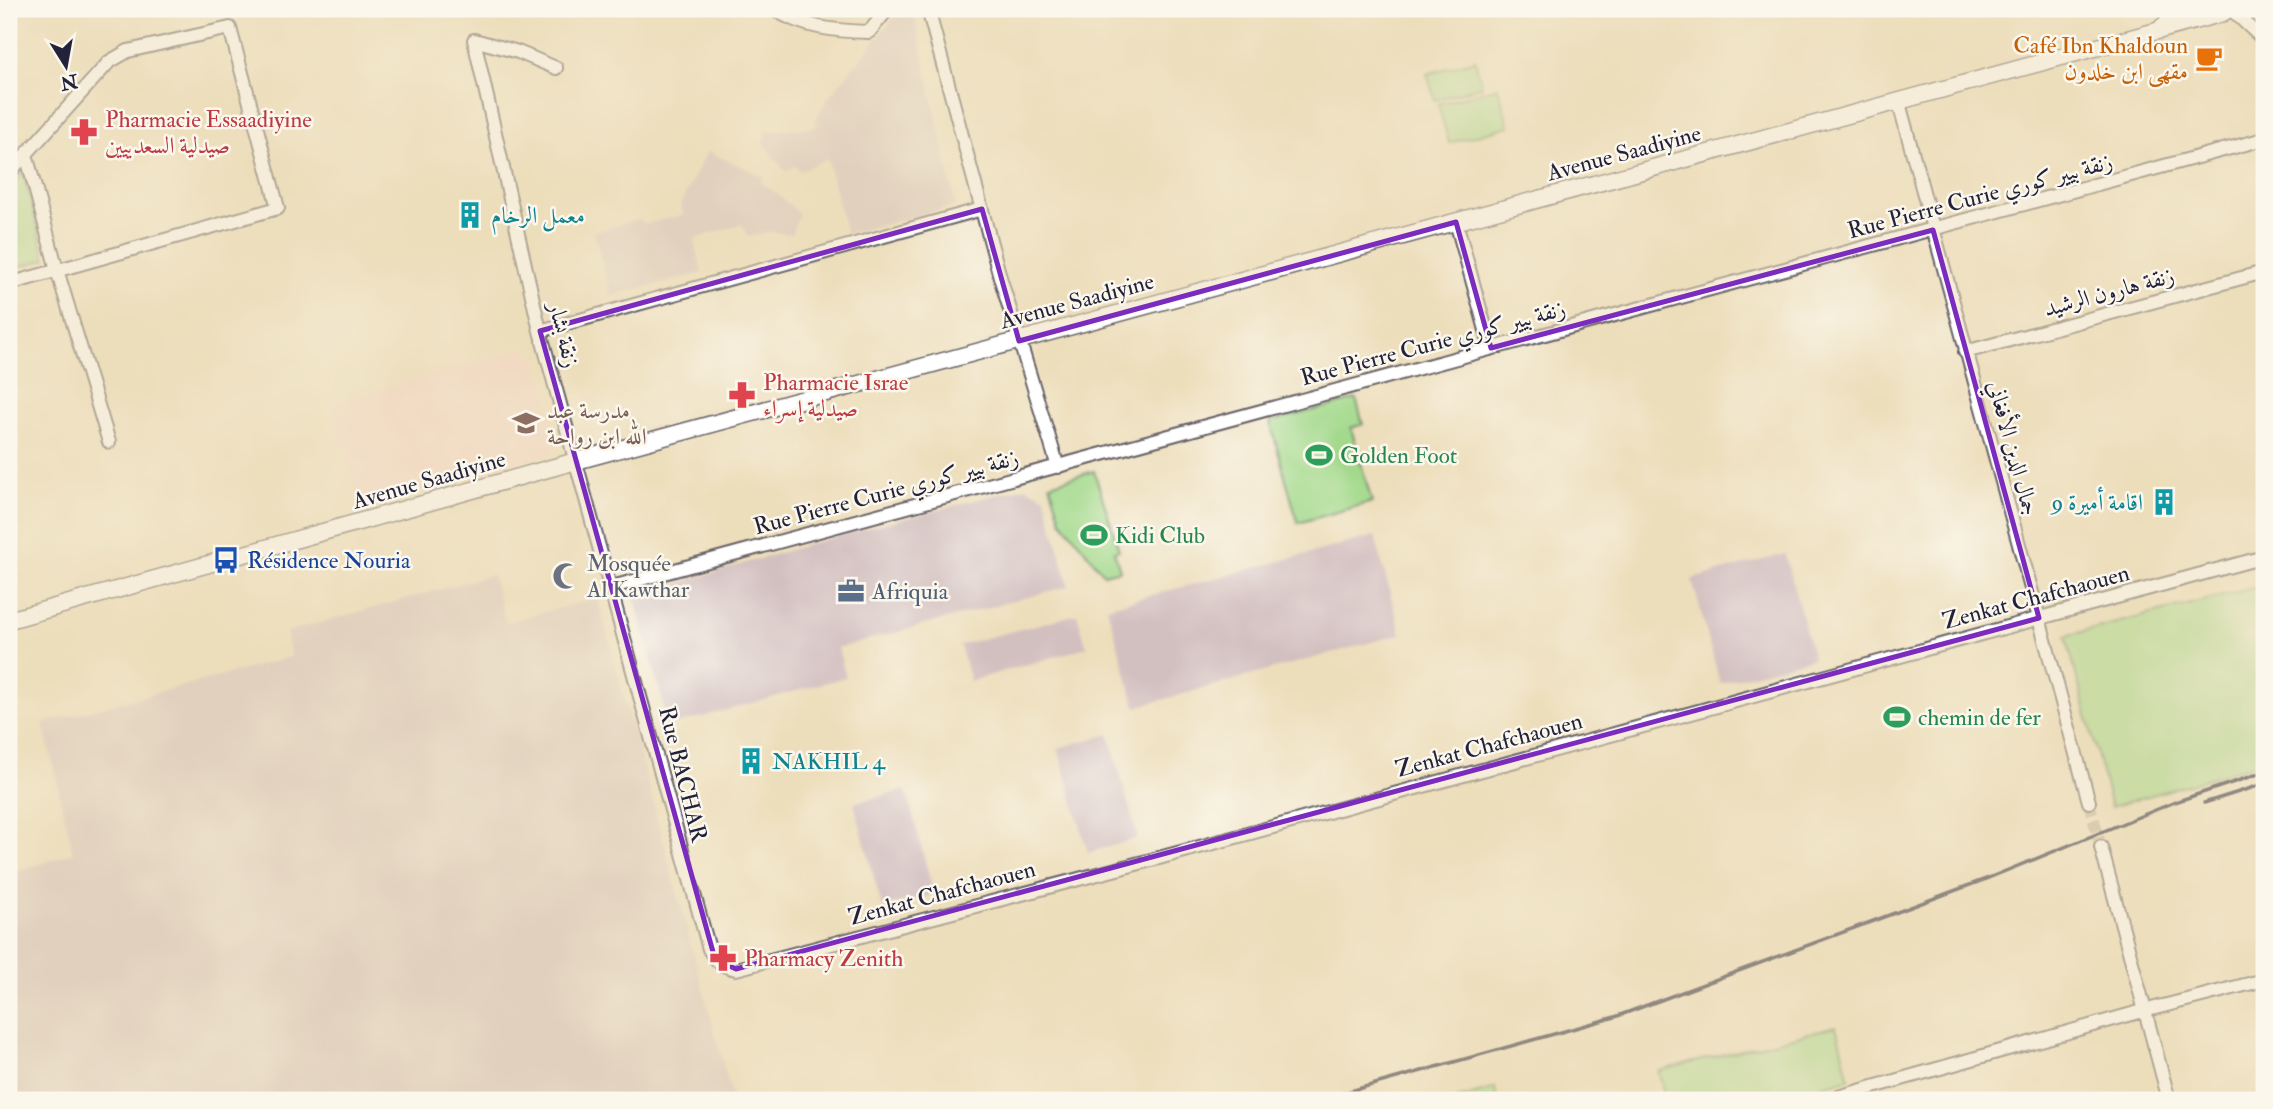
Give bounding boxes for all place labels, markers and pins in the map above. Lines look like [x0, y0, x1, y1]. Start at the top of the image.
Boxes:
place label: Café Ibn Khaldoun مقهى ابن خلدون [2013, 31, 2188, 87]
cafe icon: Café Ibn Khaldoun مقهى ابن خلدون [2194, 43, 2224, 73]
place label: Pharmacie Essaadiyine صيدلية السعدييين [105, 105, 312, 160]
pharmacy icon: Pharmacie Essaadiyine صيدلية السعدييين [69, 117, 99, 147]
building icon: معمل الرخام [455, 200, 485, 230]
place label: معمل الرخام [491, 201, 585, 235]
place label: Pharmacie Israe صيدلية إسراء [763, 368, 909, 424]
pharmacy icon: Pharmacie Israe صيدلية إسراء [727, 380, 757, 410]
place label: مدرسة عبد الله ابن رواحة [547, 396, 647, 451]
school or university icon: مدرسة عبد الله ابن رواحة [511, 408, 541, 438]
sports icon: Golden Foot [1304, 440, 1334, 470]
place label: Golden Foot [1340, 441, 1457, 470]
place label: اقامة أميرة 9 [2049, 486, 2143, 517]
building icon: اقامة أميرة 9 [2149, 487, 2179, 517]
sports icon: Kidi Club [1079, 520, 1109, 550]
place label: Kidi Club [1115, 521, 1205, 550]
bus stop icon: Résidence Nouria [211, 545, 241, 575]
place label: Résidence Nouria [247, 546, 411, 575]
place label: Mosquée Al Kawthar [586, 549, 690, 604]
mosque icon: Mosquée Al Kawthar [551, 561, 581, 591]
office icon: Afriquia [836, 576, 866, 606]
place label: Afriquia [871, 577, 949, 606]
sports icon: chemin de fer [1882, 702, 1912, 732]
place label: chemin de fer [1918, 703, 2041, 732]
building icon: NAKHIL 4 [736, 746, 766, 776]
place label: NAKHIL 4 [772, 747, 886, 776]
pharmacy icon: Pharmacy Zenith [708, 943, 738, 973]
place label: Pharmacy Zenith [744, 944, 903, 973]

